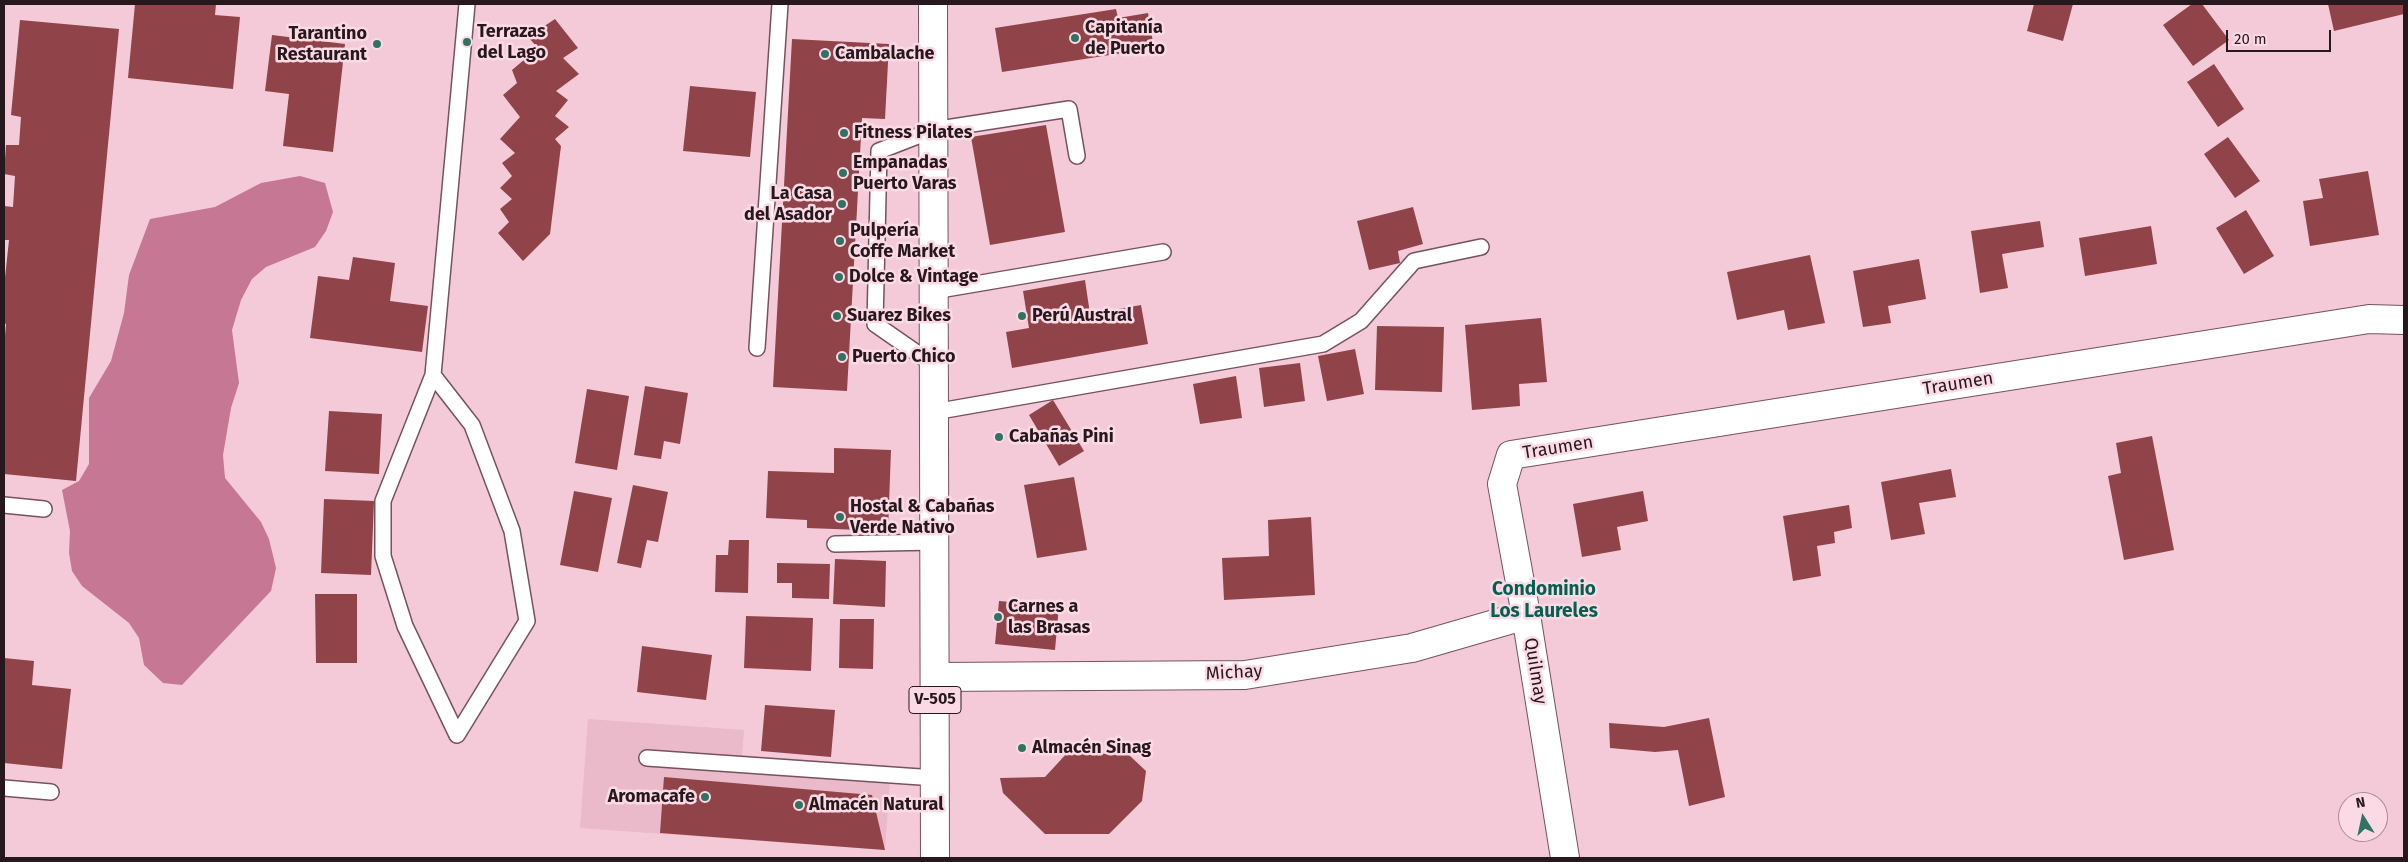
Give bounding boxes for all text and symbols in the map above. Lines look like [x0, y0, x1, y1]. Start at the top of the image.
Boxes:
place label: Capitanía de Puerto [1085, 17, 1165, 59]
scale bar [2228, 20, 2333, 52]
place label: Terrazas del Lago [477, 21, 546, 64]
place label: Tarantino Restaurant [277, 23, 367, 66]
text: 20 m [2234, 30, 2267, 48]
marker: Capitanía de Puerto [1069, 32, 1081, 44]
marker: Terrazas del Lago [461, 36, 473, 48]
marker: Tarantino Restaurant [371, 38, 383, 50]
place label: Cambalache [835, 43, 935, 65]
marker: Cambalache [819, 48, 831, 60]
place label: Fitness Pilates [854, 122, 972, 144]
marker: Fitness Pilates [838, 127, 850, 139]
place label: Empanadas Puerto Varas [853, 152, 957, 194]
marker: Empanadas Puerto Varas [837, 167, 849, 179]
place label: La Casa del Asador [744, 183, 832, 225]
marker: La Casa del Asador [836, 198, 848, 210]
place label: Pulpería Coffe Market [850, 220, 955, 262]
marker: Pulpería Coffe Market [834, 235, 846, 247]
place label: Dolce & Vintage [849, 266, 978, 288]
marker: Dolce & Vintage [833, 271, 845, 283]
place label: Suarez Bikes [847, 305, 951, 327]
place label: Perú Austral [1032, 305, 1132, 327]
marker: Suarez Bikes [831, 310, 843, 322]
marker: Perú Austral [1016, 310, 1028, 322]
place label: Puerto Chico [852, 346, 956, 368]
marker: Puerto Chico [836, 351, 848, 363]
street label: Traumen [1921, 368, 1995, 400]
place label: Cabañas Pini [1009, 426, 1114, 448]
marker: Cabañas Pini [993, 431, 1005, 443]
street label: Traumen [1521, 432, 1595, 464]
place label: Hostal & Cabañas Verde Nativo [850, 496, 994, 538]
marker: Hostal & Cabañas Verde Nativo [834, 511, 846, 523]
district label: Condominio Los Laureles [1490, 579, 1598, 623]
place label: Carnes a las Brasas [1008, 596, 1090, 638]
marker: Carnes a las Brasas [992, 611, 1004, 623]
street label: Quilmay [1519, 636, 1551, 706]
street label: Michay [1205, 661, 1263, 685]
road number: V-505 [909, 686, 961, 714]
place label: Almacén Sinag [1032, 737, 1151, 759]
marker: Almacén Sinag [1016, 742, 1028, 754]
place label: Aromacafe [608, 786, 695, 808]
marker: Aromacafe [699, 791, 711, 803]
north arrow [2338, 792, 2388, 842]
place label: Almacén Natural [809, 794, 944, 816]
text: N [2354, 794, 2367, 812]
marker: Almacén Natural [793, 799, 805, 811]

